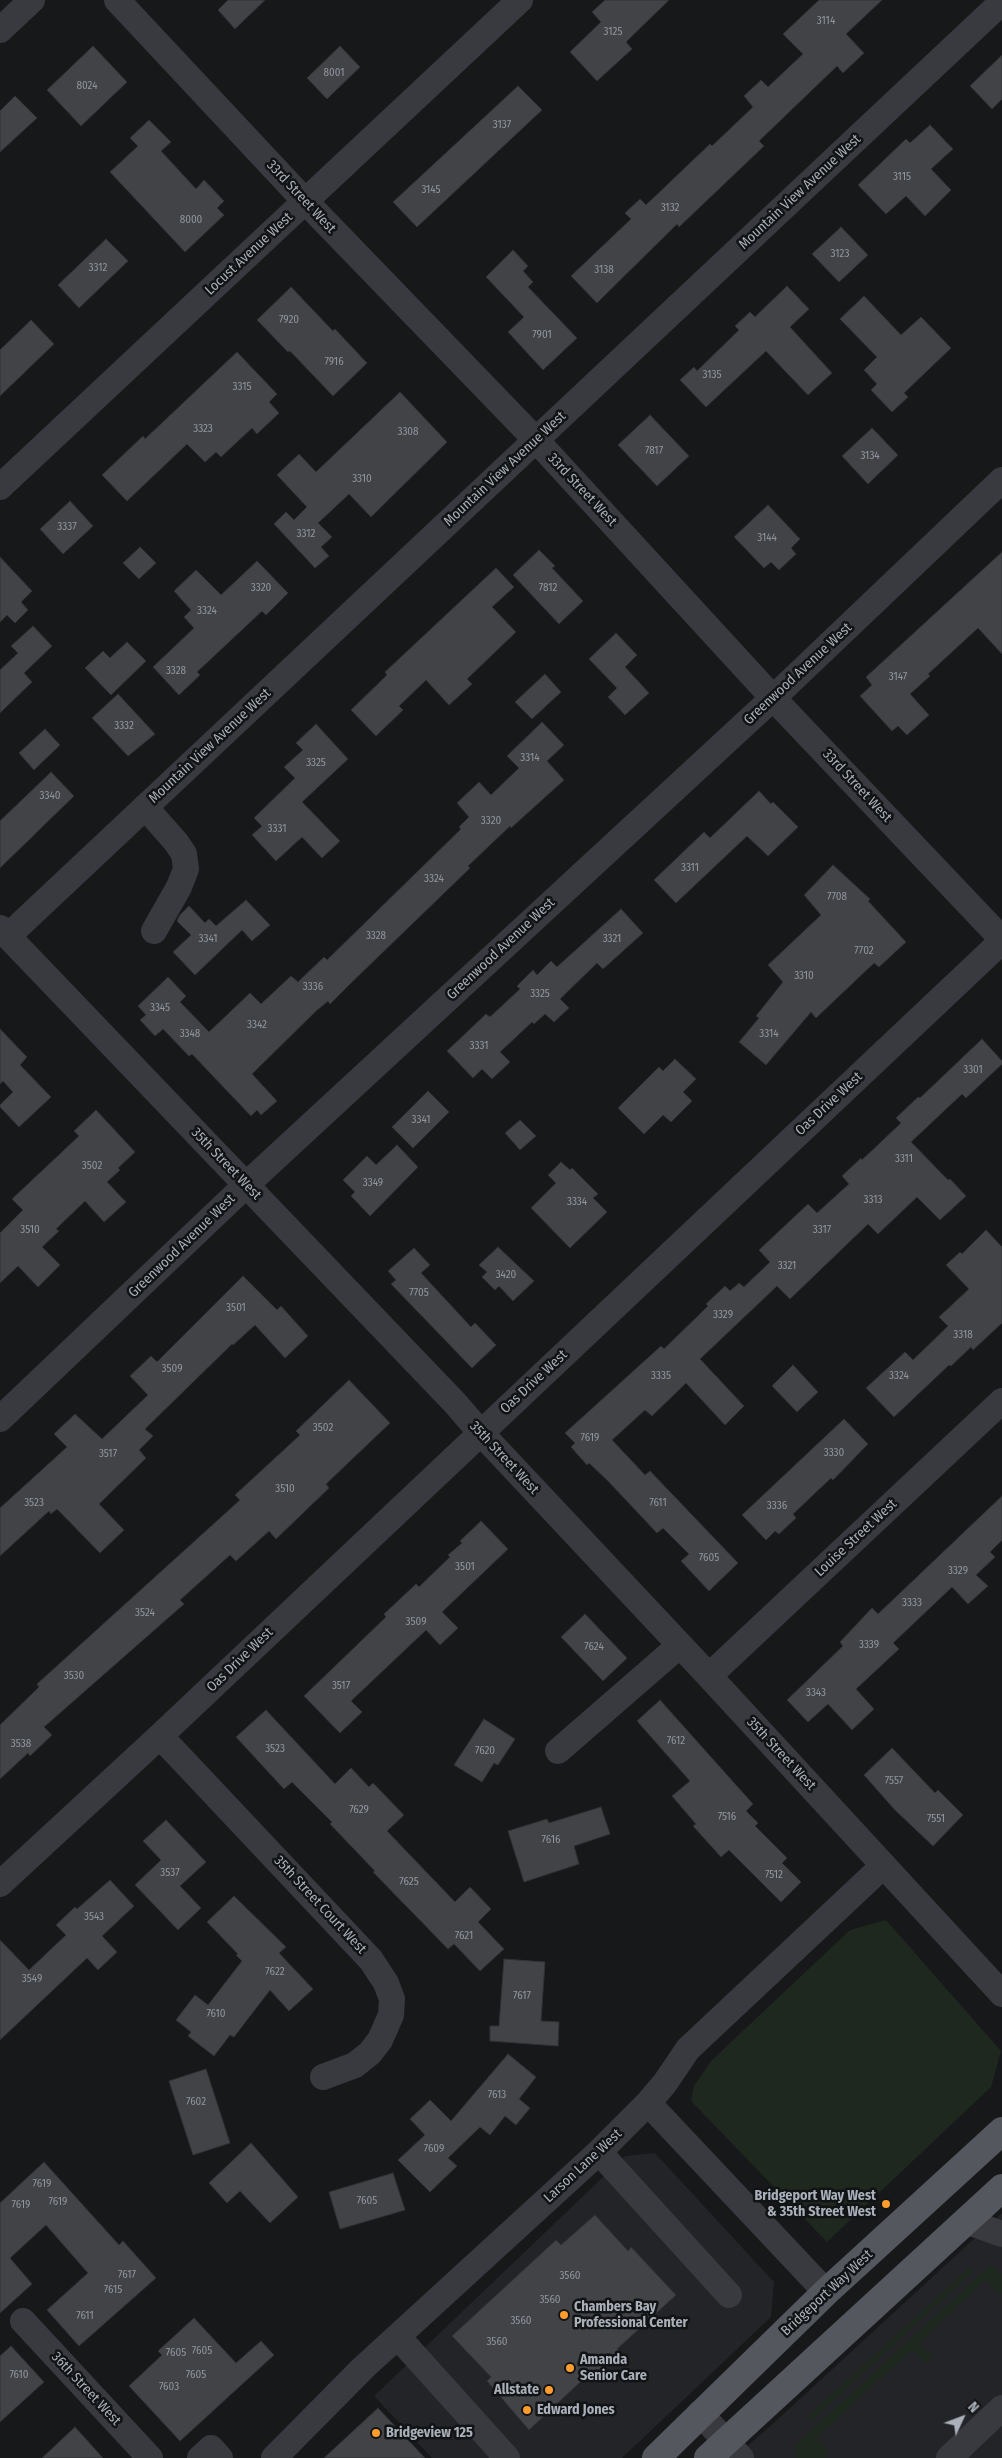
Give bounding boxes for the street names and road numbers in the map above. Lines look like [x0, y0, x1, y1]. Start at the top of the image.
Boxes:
street label: Mountain View Avenue West [735, 131, 865, 253]
street label: 33rd Street West [263, 157, 339, 237]
street label: Locust Avenue West [202, 209, 296, 299]
street label: Mountain View Avenue West [440, 408, 570, 530]
street label: 33rd Street West [544, 450, 620, 530]
street label: Greenwood Avenue West [740, 620, 856, 728]
street label: Mountain View Avenue West [145, 685, 275, 807]
street label: 33rd Street West [819, 746, 895, 826]
street label: Greenwood Avenue West [443, 895, 559, 1003]
street label: Oas Drive West [792, 1069, 866, 1139]
street label: 35th Street West [188, 1125, 264, 1203]
street label: Greenwood Avenue West [125, 1191, 239, 1301]
street label: Oas Drive West [497, 1347, 571, 1417]
street label: 35th Street West [466, 1418, 542, 1498]
street label: Louise Street West [812, 1496, 900, 1580]
street label: Oas Drive West [203, 1624, 277, 1696]
street label: 35th Street West [743, 1714, 819, 1794]
street label: 35th Street Court West [270, 1853, 370, 1957]
street label: Larson Lane West [541, 2126, 625, 2206]
street label: Bridgeport Way West [778, 2246, 876, 2340]
street label: 36th Street West [48, 2349, 124, 2429]

